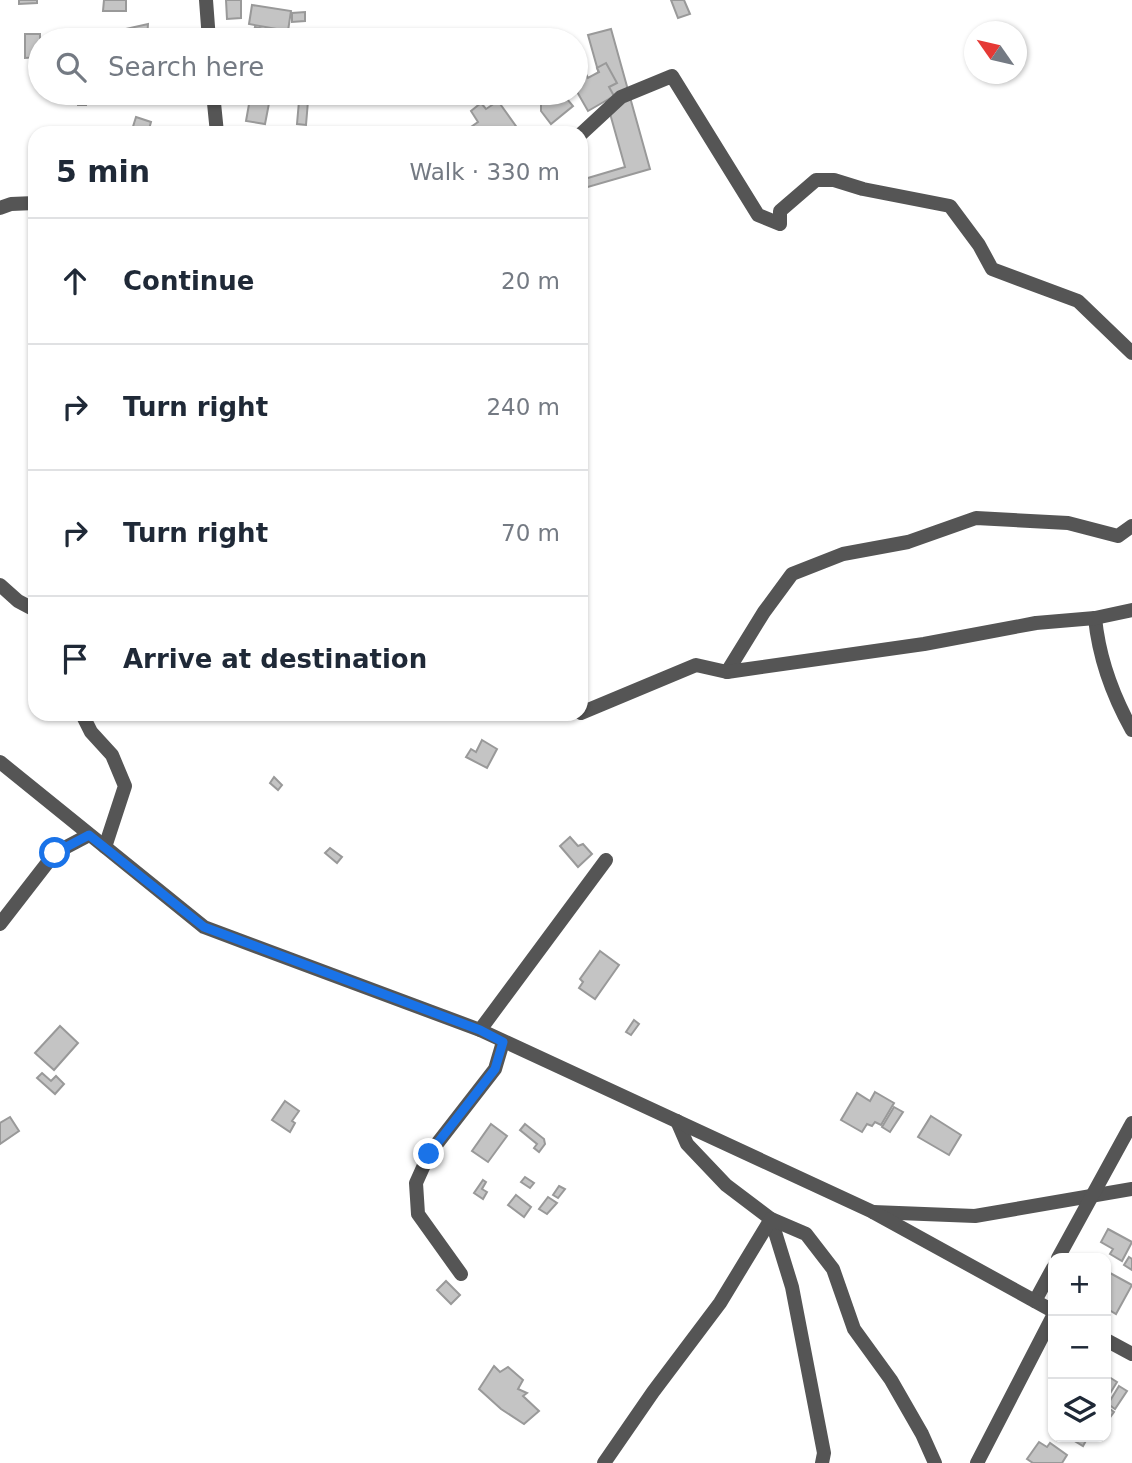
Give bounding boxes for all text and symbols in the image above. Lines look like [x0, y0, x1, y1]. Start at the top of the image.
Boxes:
north arrow [964, 21, 1027, 84]
search box [28, 28, 588, 105]
icon: search [52, 48, 90, 86]
text: Search here [108, 52, 264, 82]
text: 5 min [56, 154, 150, 189]
text: Walk · 330 m [409, 159, 560, 185]
icon: ahead [56, 262, 94, 300]
text: Continue [123, 266, 254, 296]
text: 20 m [501, 268, 560, 294]
icon: right [56, 388, 94, 426]
text: Turn right [123, 392, 268, 422]
text: 240 m [486, 394, 560, 420]
icon: right [56, 514, 94, 552]
text: Turn right [123, 518, 268, 548]
text: 70 m [501, 520, 560, 546]
icon: arrive [56, 640, 94, 678]
text: Arrive at destination [123, 644, 427, 674]
route start [39, 837, 70, 868]
route end [413, 1138, 444, 1169]
map controls [1048, 1253, 1111, 1442]
button: + [1048, 1253, 1111, 1316]
button: − [1048, 1316, 1111, 1379]
button: layers [1048, 1379, 1111, 1442]

